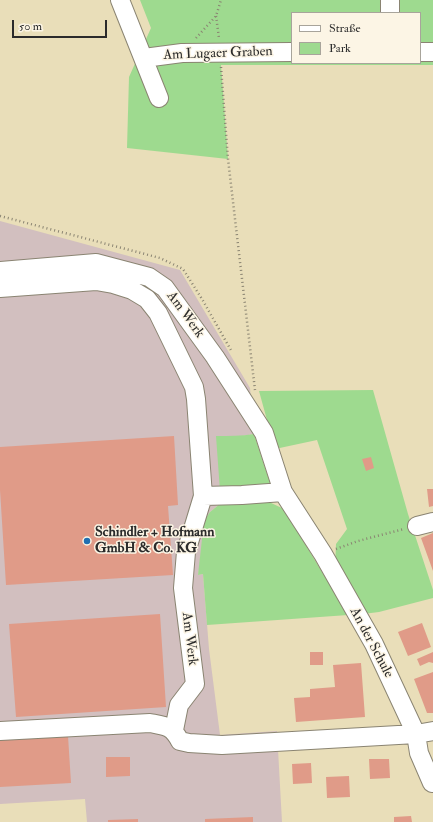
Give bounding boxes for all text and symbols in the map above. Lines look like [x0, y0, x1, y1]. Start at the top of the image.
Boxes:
scale bar [14, 12, 109, 38]
legend [291, 12, 421, 64]
text: 50 m [19, 19, 42, 34]
text: Straße [329, 21, 360, 36]
text: Park [329, 41, 351, 56]
street label: Am Lugaer Graben [163, 44, 273, 64]
street label: Am Werk [163, 288, 207, 342]
place label: Schindler + Hofmann GmbH & Co. KG [95, 525, 215, 558]
marker: Schindler + Hofmann GmbH & Co. KG [82, 536, 92, 546]
street label: An der Schule [345, 605, 397, 681]
street label: Am Werk [177, 611, 201, 667]

